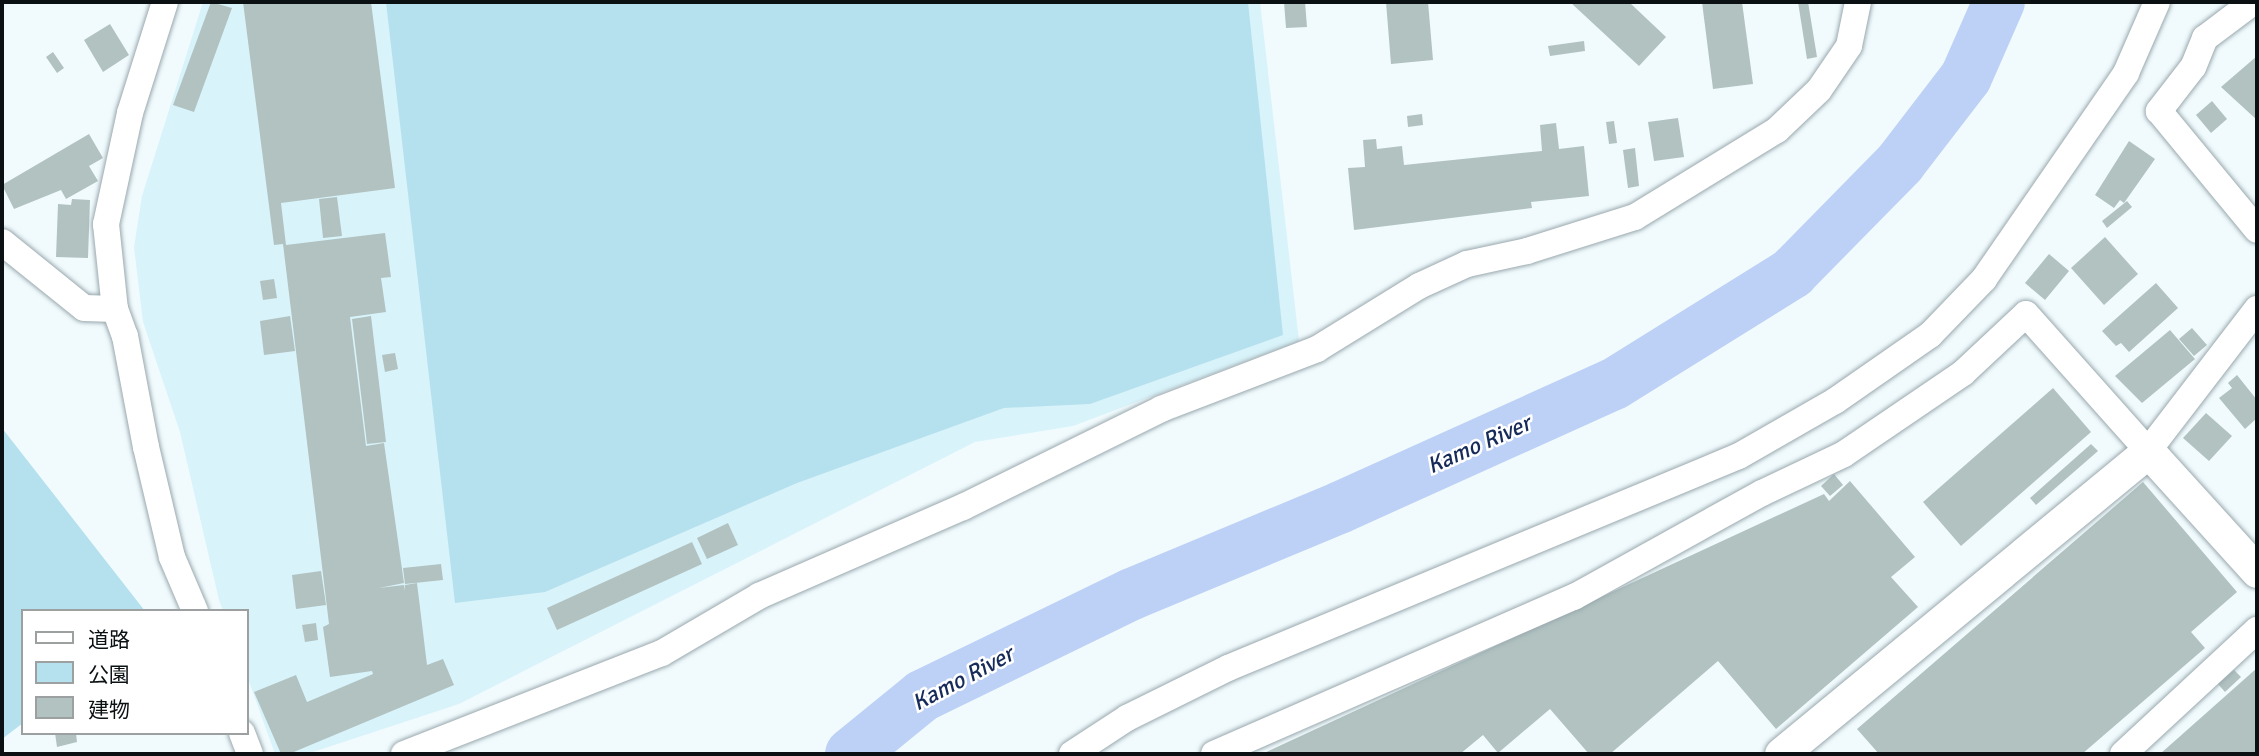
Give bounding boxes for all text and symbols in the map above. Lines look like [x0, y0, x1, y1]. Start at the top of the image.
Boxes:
water label: Kamo River [1423, 410, 1535, 480]
legend [21, 609, 248, 735]
text: 道路 [88, 627, 130, 653]
water label: Kamo River [908, 641, 1018, 717]
text: 公園 [88, 662, 130, 688]
text: 建物 [88, 697, 130, 723]

